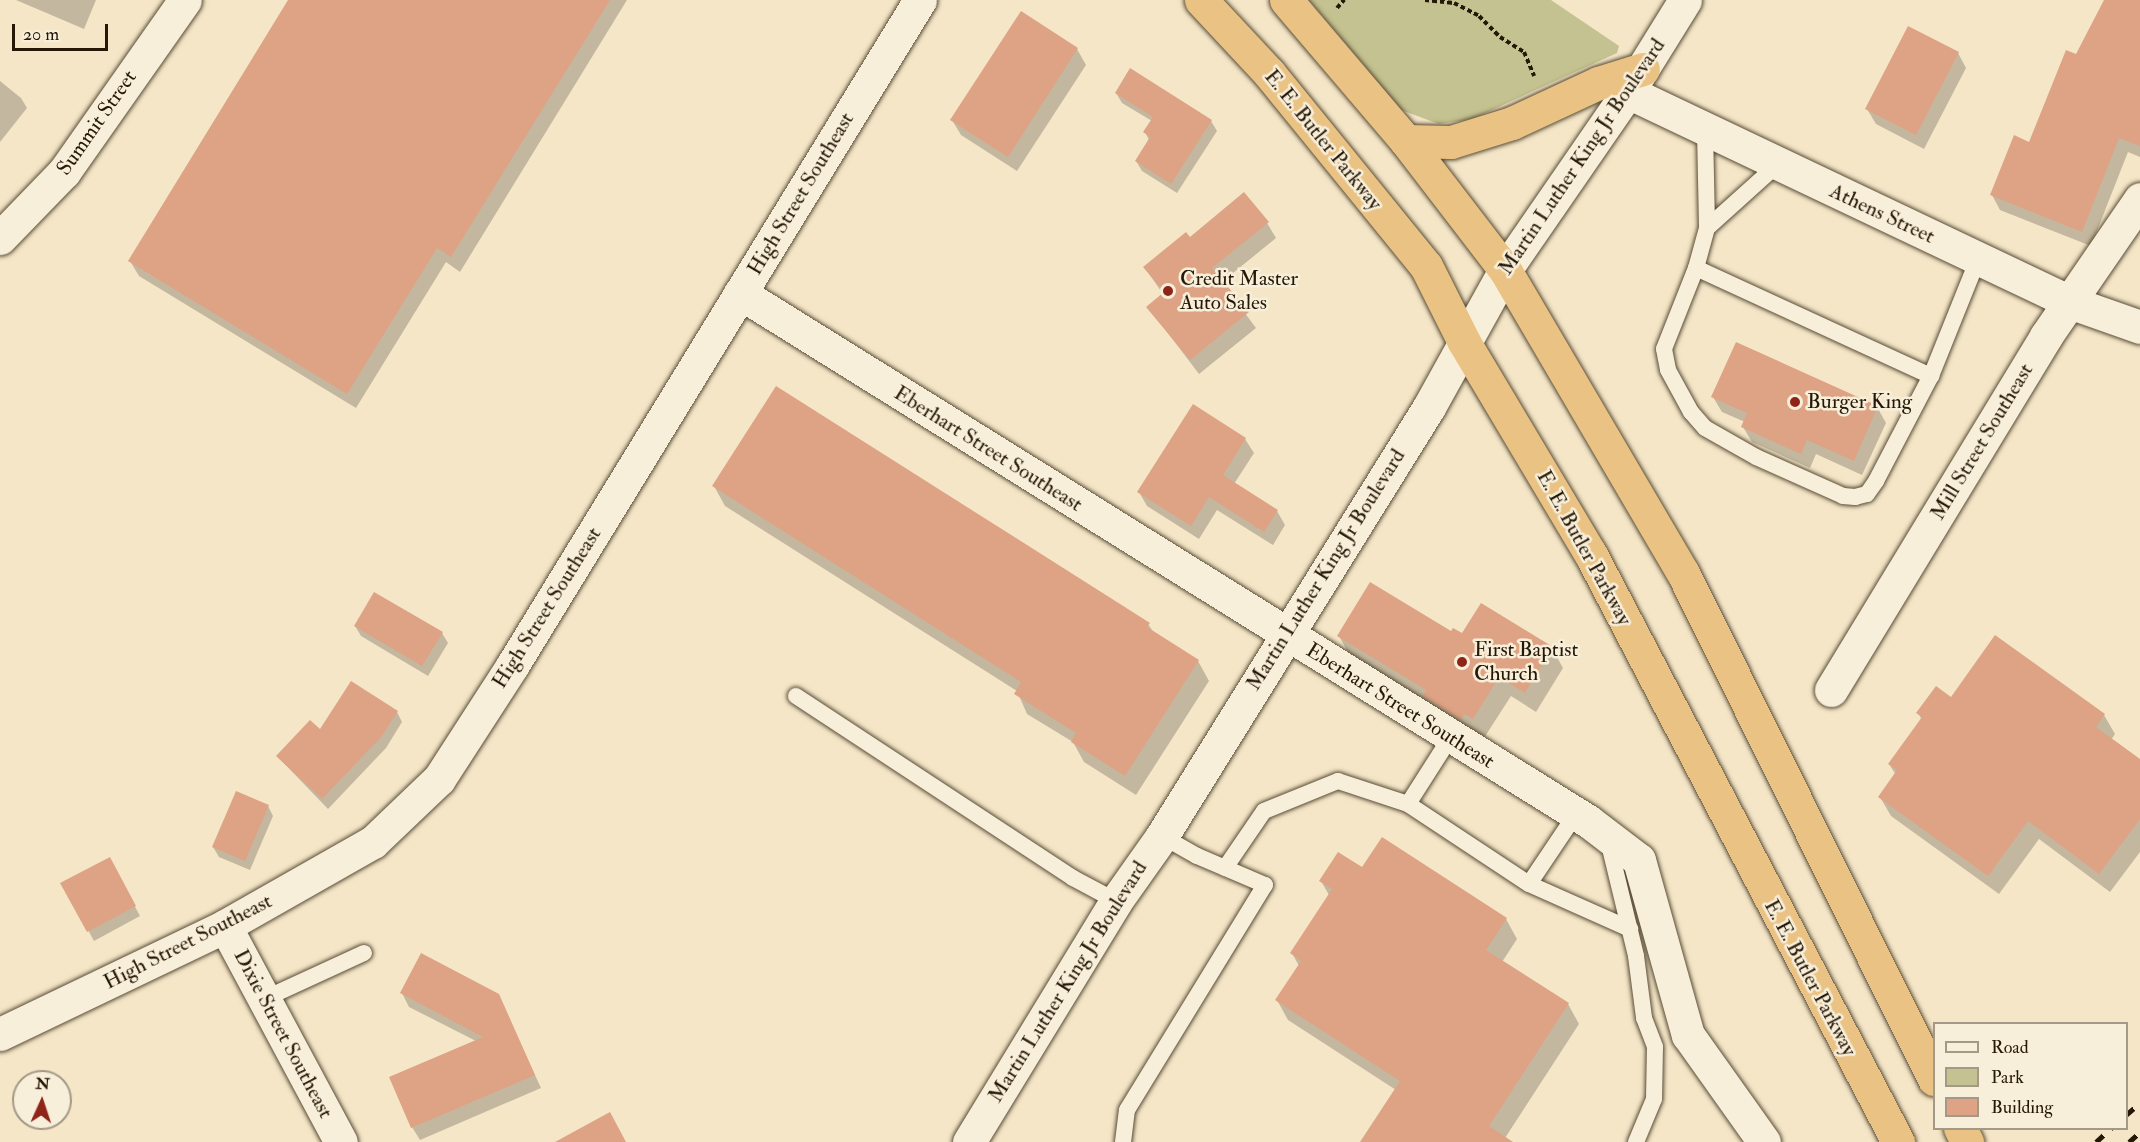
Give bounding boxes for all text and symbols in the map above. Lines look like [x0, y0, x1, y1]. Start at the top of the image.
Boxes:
scale bar [15, 12, 111, 50]
text: 20 m [23, 23, 59, 46]
street label: Martin Luther King Jr Boulevard [1493, 34, 1671, 280]
street label: E. E. Butler Parkway [1259, 65, 1387, 215]
street label: Summit Street [52, 66, 142, 180]
street label: High Street Southeast [742, 108, 860, 280]
street label: Athens Street [1825, 179, 1939, 249]
place label: Credit Master Auto Sales [1180, 266, 1298, 316]
marker: Credit Master Auto Sales [1161, 284, 1175, 298]
street label: Mill Street Southeast [1925, 359, 2039, 525]
street label: Eberhart Street Southeast [889, 381, 1087, 517]
place label: Burger King [1807, 389, 1912, 415]
marker: Burger King [1788, 395, 1802, 409]
street label: Martin Luther King Jr Boulevard [1241, 445, 1411, 695]
street label: E. E. Butler Parkway [1531, 466, 1637, 630]
street label: High Street Southeast [487, 523, 607, 693]
place label: First Baptist Church [1474, 637, 1578, 687]
street label: Eberhart Street Southeast [1301, 638, 1499, 774]
marker: First Baptist Church [1455, 655, 1469, 669]
street label: Martin Luther King Jr Boulevard [983, 857, 1153, 1107]
street label: High Street Southeast [100, 889, 276, 995]
street label: E. E. Butler Parkway [1758, 895, 1862, 1061]
street label: Dixie Street Southeast [228, 945, 338, 1123]
legend [1933, 1022, 2128, 1130]
text: Road [1991, 1036, 2029, 1059]
text: Park [1991, 1066, 2024, 1089]
north arrow [12, 1070, 72, 1130]
text: N [35, 1074, 51, 1094]
text: Building [1991, 1096, 2053, 1119]

